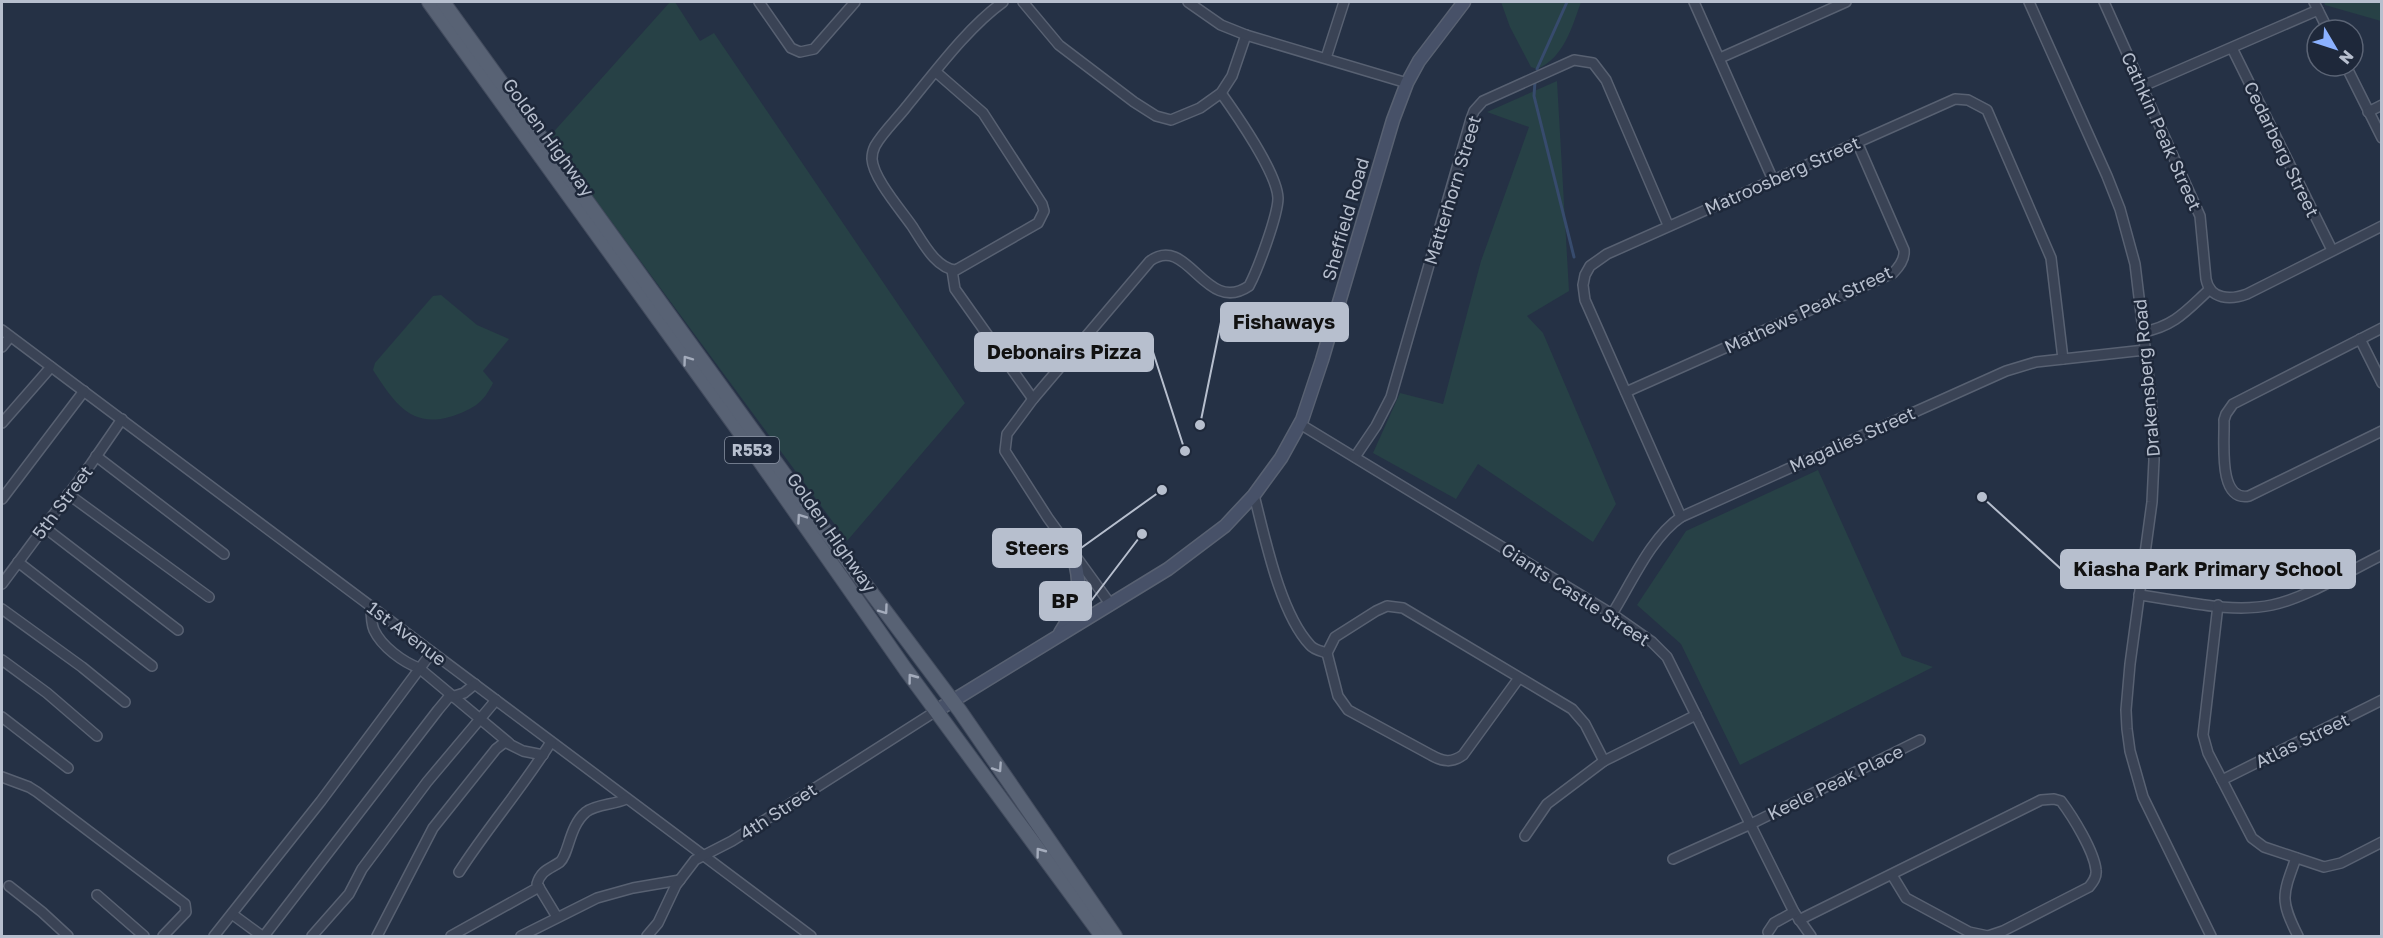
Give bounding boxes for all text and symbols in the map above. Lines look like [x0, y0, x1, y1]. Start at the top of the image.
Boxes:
north arrow [2305, 18, 2365, 78]
text: N [2335, 46, 2358, 68]
street label: Cathkin Peak Street [2117, 48, 2207, 214]
street label: Golden Highway [499, 74, 599, 200]
street label: Cedarberg Street [2240, 78, 2324, 220]
street label: Matterhorn Street [1419, 113, 1485, 267]
street label: Matroosberg Street [1701, 131, 1863, 219]
street label: Sheffield Road [1317, 155, 1373, 283]
street label: Mathews Peak Street [1721, 260, 1895, 358]
street label: Drakensberg Road [2128, 298, 2164, 458]
callout: Fishaways [1221, 303, 1348, 341]
text: Fishaways [1233, 309, 1335, 333]
callout: Debonairs Pizza [975, 333, 1153, 371]
text: Debonairs Pizza [987, 339, 1141, 363]
one-way arrow [683, 355, 694, 366]
street label: Magalies Street [1786, 401, 1918, 477]
road number: R553 [725, 437, 779, 463]
street label: 5th Street [27, 461, 97, 543]
street label: Golden Highway [783, 468, 881, 596]
one-way arrow [797, 513, 808, 524]
callout: Steers [993, 529, 1081, 567]
text: Steers [1005, 535, 1069, 559]
street label: Giants Castle Street [1498, 538, 1654, 650]
callout: Kiasha Park Primary School [2061, 550, 2355, 588]
text: Kiasha Park Primary School [2073, 556, 2343, 580]
callout: BP [1040, 582, 1091, 620]
text: BP [1051, 588, 1079, 612]
street label: 1st Avenue [363, 596, 451, 670]
one-way arrow [877, 603, 888, 614]
one-way arrow [908, 674, 919, 685]
street label: Atlas Street [2251, 708, 2353, 772]
street label: Keele Peak Place [1764, 740, 1906, 824]
one-way arrow [991, 761, 1002, 772]
street label: 4th Street [736, 778, 820, 844]
one-way arrow [1036, 847, 1047, 858]

